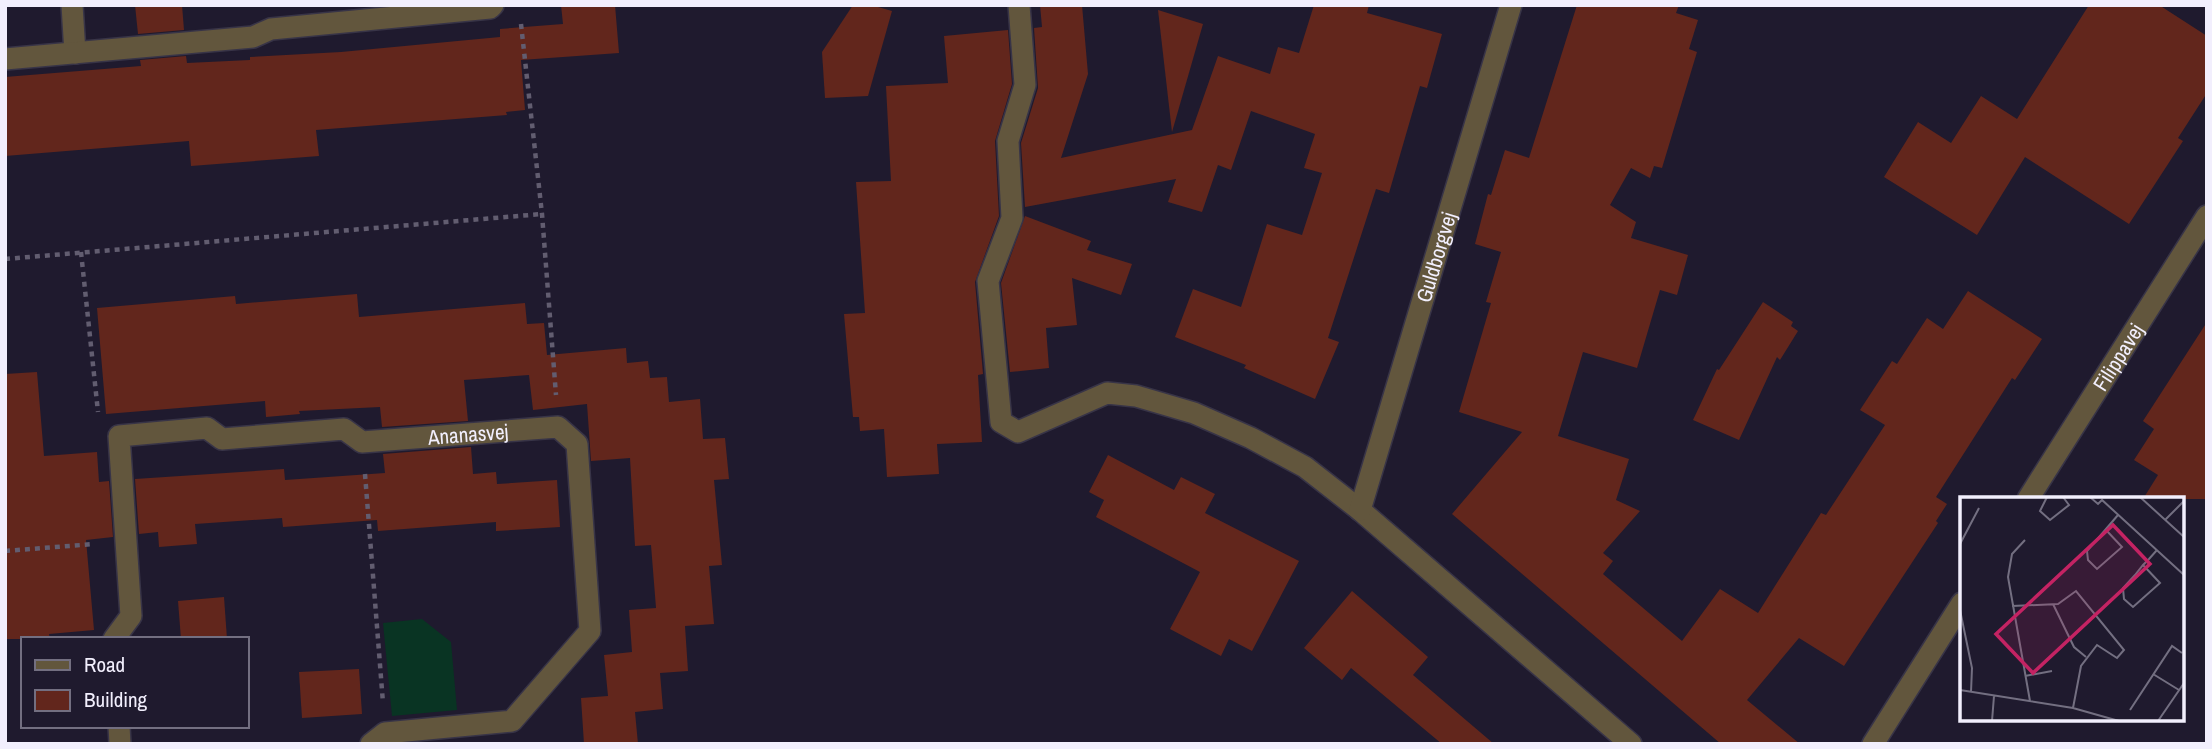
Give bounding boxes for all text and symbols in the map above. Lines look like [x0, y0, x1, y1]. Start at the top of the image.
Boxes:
street label: Guldborgvej [1408, 208, 1463, 306]
street label: Filippavej [2086, 318, 2150, 396]
street label: Ananasvej [426, 416, 509, 451]
inset map [1960, 497, 2184, 721]
legend [21, 637, 248, 728]
text: Road [84, 650, 125, 679]
text: Building [84, 685, 148, 714]

